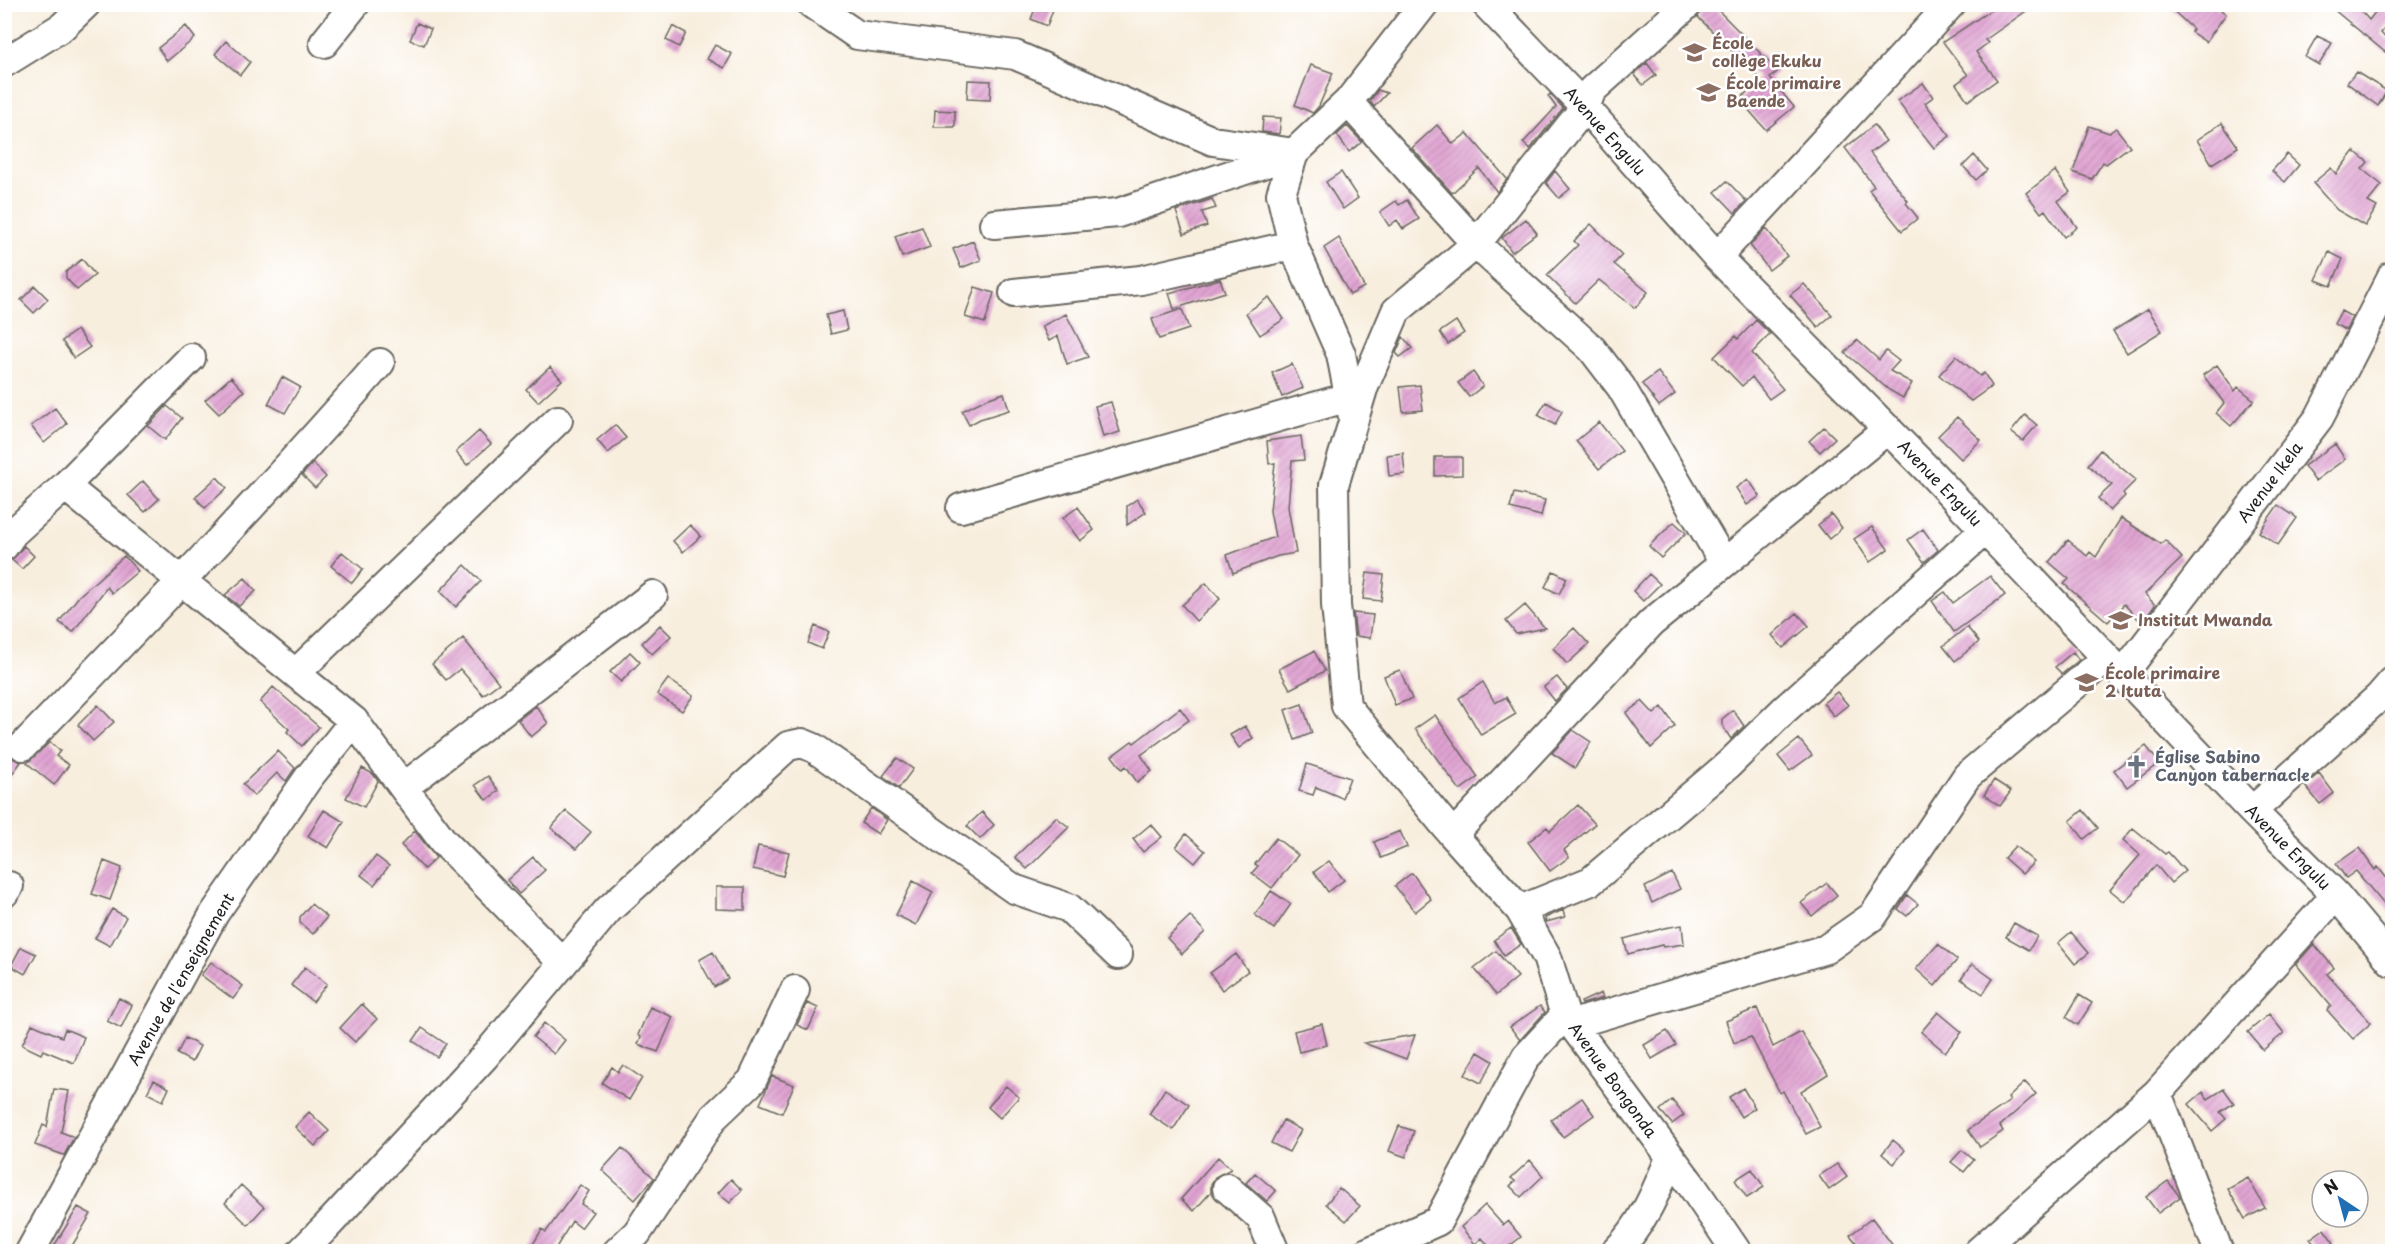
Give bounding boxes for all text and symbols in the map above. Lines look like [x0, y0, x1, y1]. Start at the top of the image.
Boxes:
place label: École collège Ekuku [1712, 30, 1822, 72]
school or university icon: École collège Ekuku [1681, 39, 1707, 65]
place label: École primaire Baende [1726, 70, 1842, 112]
school or university icon: École primaire Baende [1695, 79, 1721, 105]
street label: Avenue Engulu [1559, 81, 1652, 180]
street label: Avenue Engulu [1893, 434, 1988, 531]
street label: Avenue Ikela [2231, 436, 2308, 527]
school or university icon: Institut Mwanda [2107, 607, 2133, 633]
place label: Institut Mwanda [2138, 607, 2273, 631]
place label: École primaire 2 Ituta [2105, 660, 2221, 702]
school or university icon: École primaire 2 Ituta [2074, 669, 2100, 695]
place label: Église Sabino Canyon tabernacle [2155, 744, 2310, 786]
church icon: Église Sabino Canyon tabernacle [2124, 753, 2150, 779]
street label: Avenue Engulu [2240, 798, 2337, 895]
street label: Avenue de l'enseignement [121, 887, 240, 1069]
street label: Avenue Bongonda [1564, 1017, 1664, 1142]
north arrow [2310, 1169, 2370, 1229]
text: N [2318, 1173, 2343, 1199]

